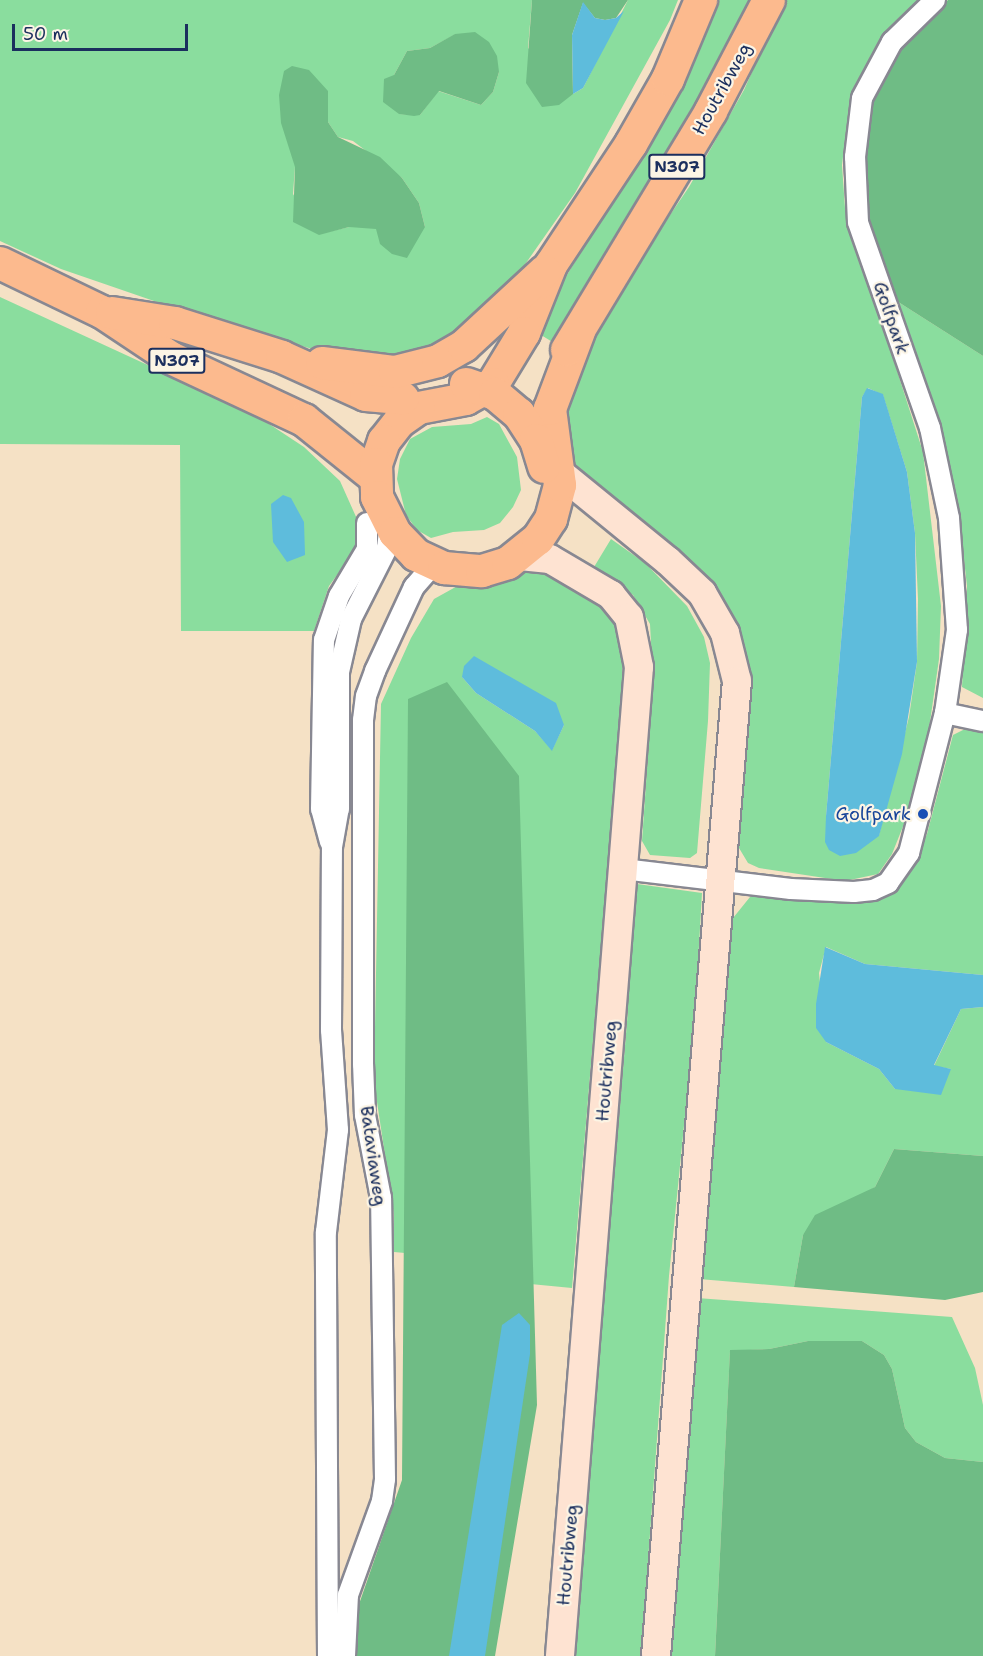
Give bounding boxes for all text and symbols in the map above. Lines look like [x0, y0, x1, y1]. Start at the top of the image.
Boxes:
scale bar [15, 12, 190, 50]
text: 50 m [23, 22, 68, 46]
street label: Houtribweg [688, 39, 756, 139]
road number: N307 [647, 154, 707, 180]
street label: Golfpark [868, 279, 914, 357]
road number: N307 [147, 348, 207, 374]
place label: Golfpark [835, 803, 911, 825]
marker: Golfpark [916, 807, 930, 821]
street label: Houtribweg [592, 1019, 622, 1123]
street label: Bataviaweg [355, 1105, 391, 1207]
street label: Houtribweg [553, 1503, 583, 1607]

